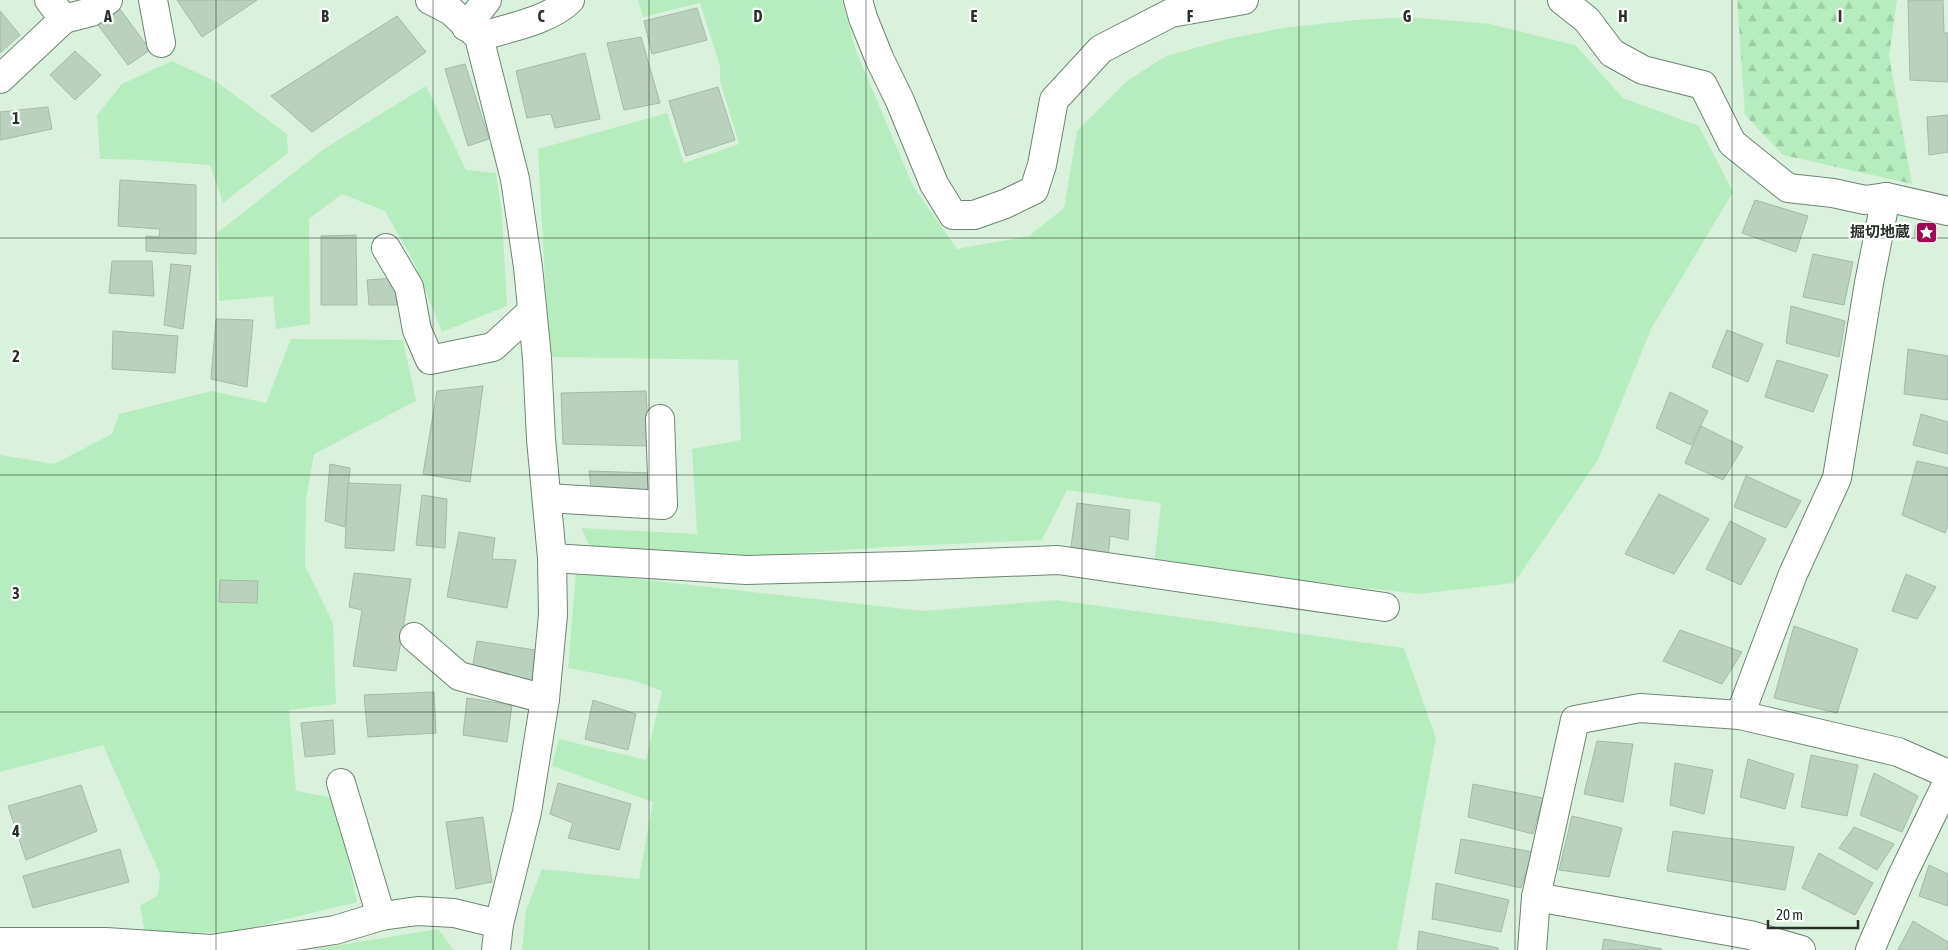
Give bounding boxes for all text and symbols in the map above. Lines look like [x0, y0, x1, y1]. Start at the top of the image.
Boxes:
text: A [103, 7, 112, 25]
text: B [321, 7, 329, 25]
text: C [537, 7, 545, 25]
text: D [754, 7, 763, 25]
text: E [971, 7, 978, 25]
text: F [1187, 7, 1194, 25]
text: G [1403, 7, 1412, 25]
text: H [1618, 7, 1628, 25]
text: I [1838, 7, 1842, 25]
text: 1 [12, 109, 20, 127]
place icon: 掘切地蔵 [1914, 220, 1938, 244]
place label: 掘切地蔵 [1850, 223, 1910, 240]
text: 2 [12, 347, 20, 365]
text: 3 [12, 584, 20, 602]
text: 4 [11, 822, 20, 840]
scale bar [1768, 898, 1858, 930]
text: 20 m [1776, 906, 1803, 923]

